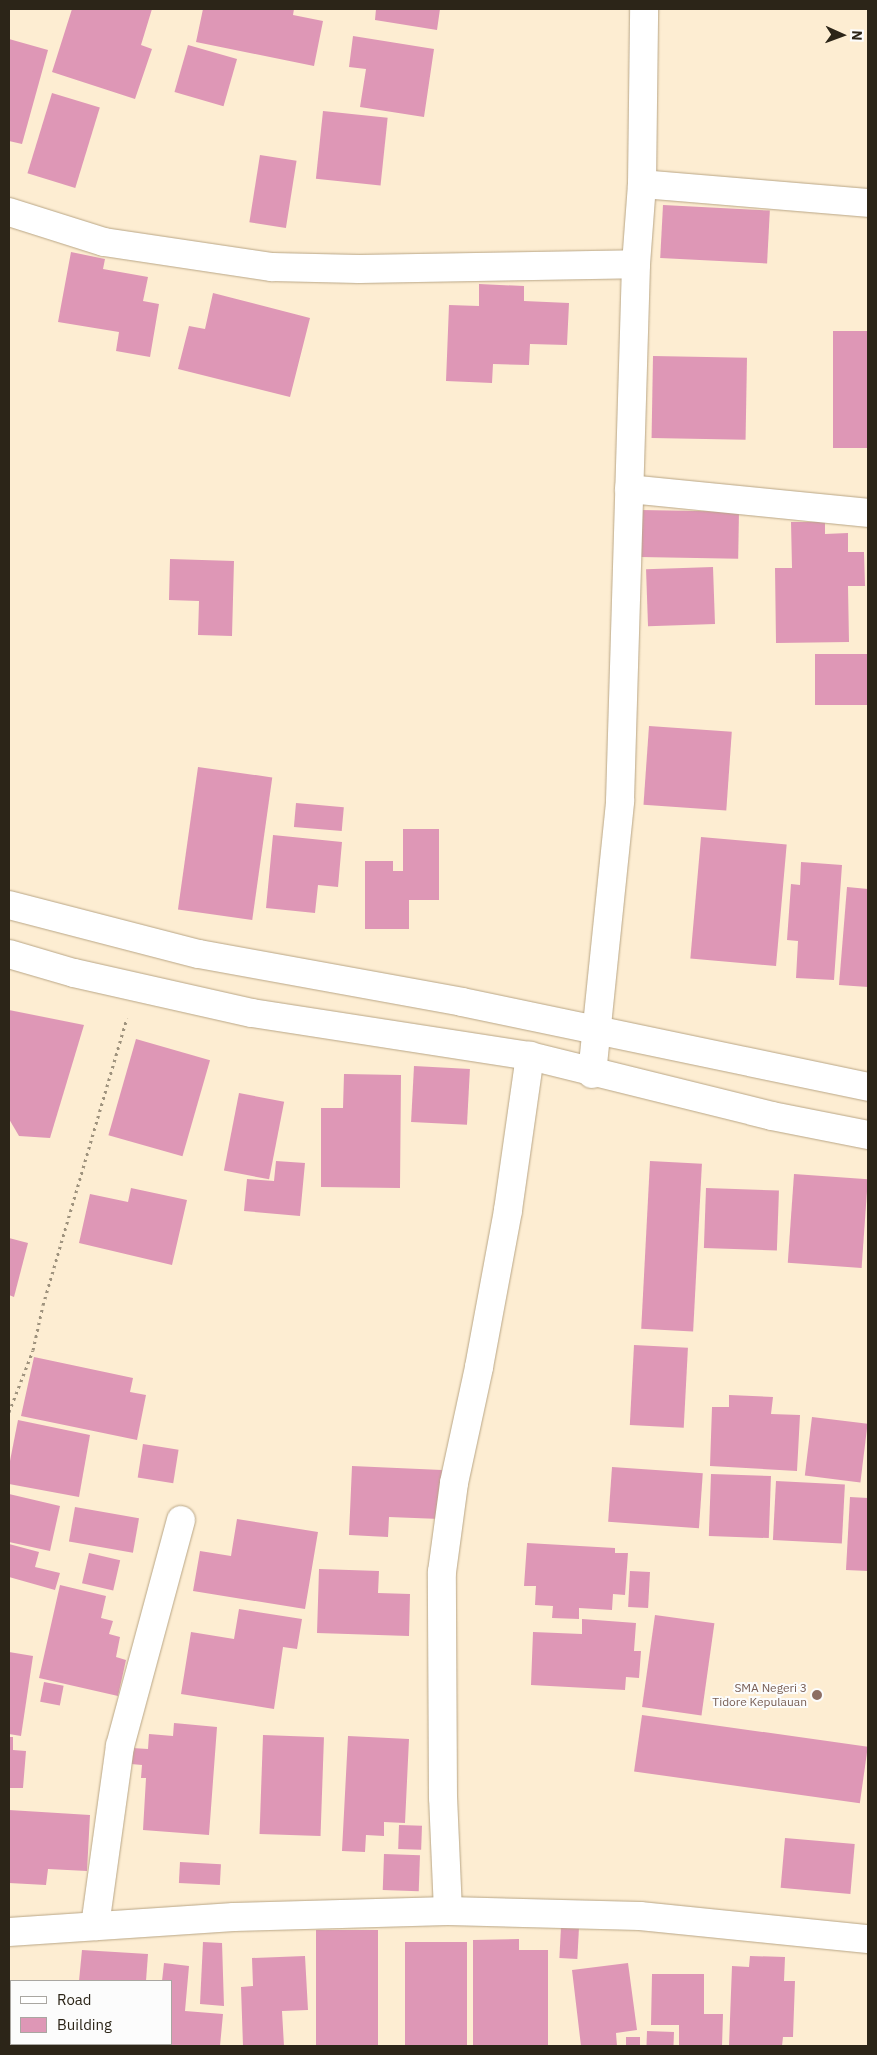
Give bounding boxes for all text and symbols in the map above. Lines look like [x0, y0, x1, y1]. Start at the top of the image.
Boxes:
north arrow [817, 10, 867, 60]
text: N [848, 30, 866, 41]
place label: SMA Negeri 3 Tidore Kepulauan [712, 1681, 807, 1709]
marker: SMA Negeri 3 Tidore Kepulauan [811, 1689, 823, 1701]
legend [10, 1980, 172, 2045]
text: Road [57, 1990, 92, 2009]
text: Building [57, 2015, 112, 2034]

